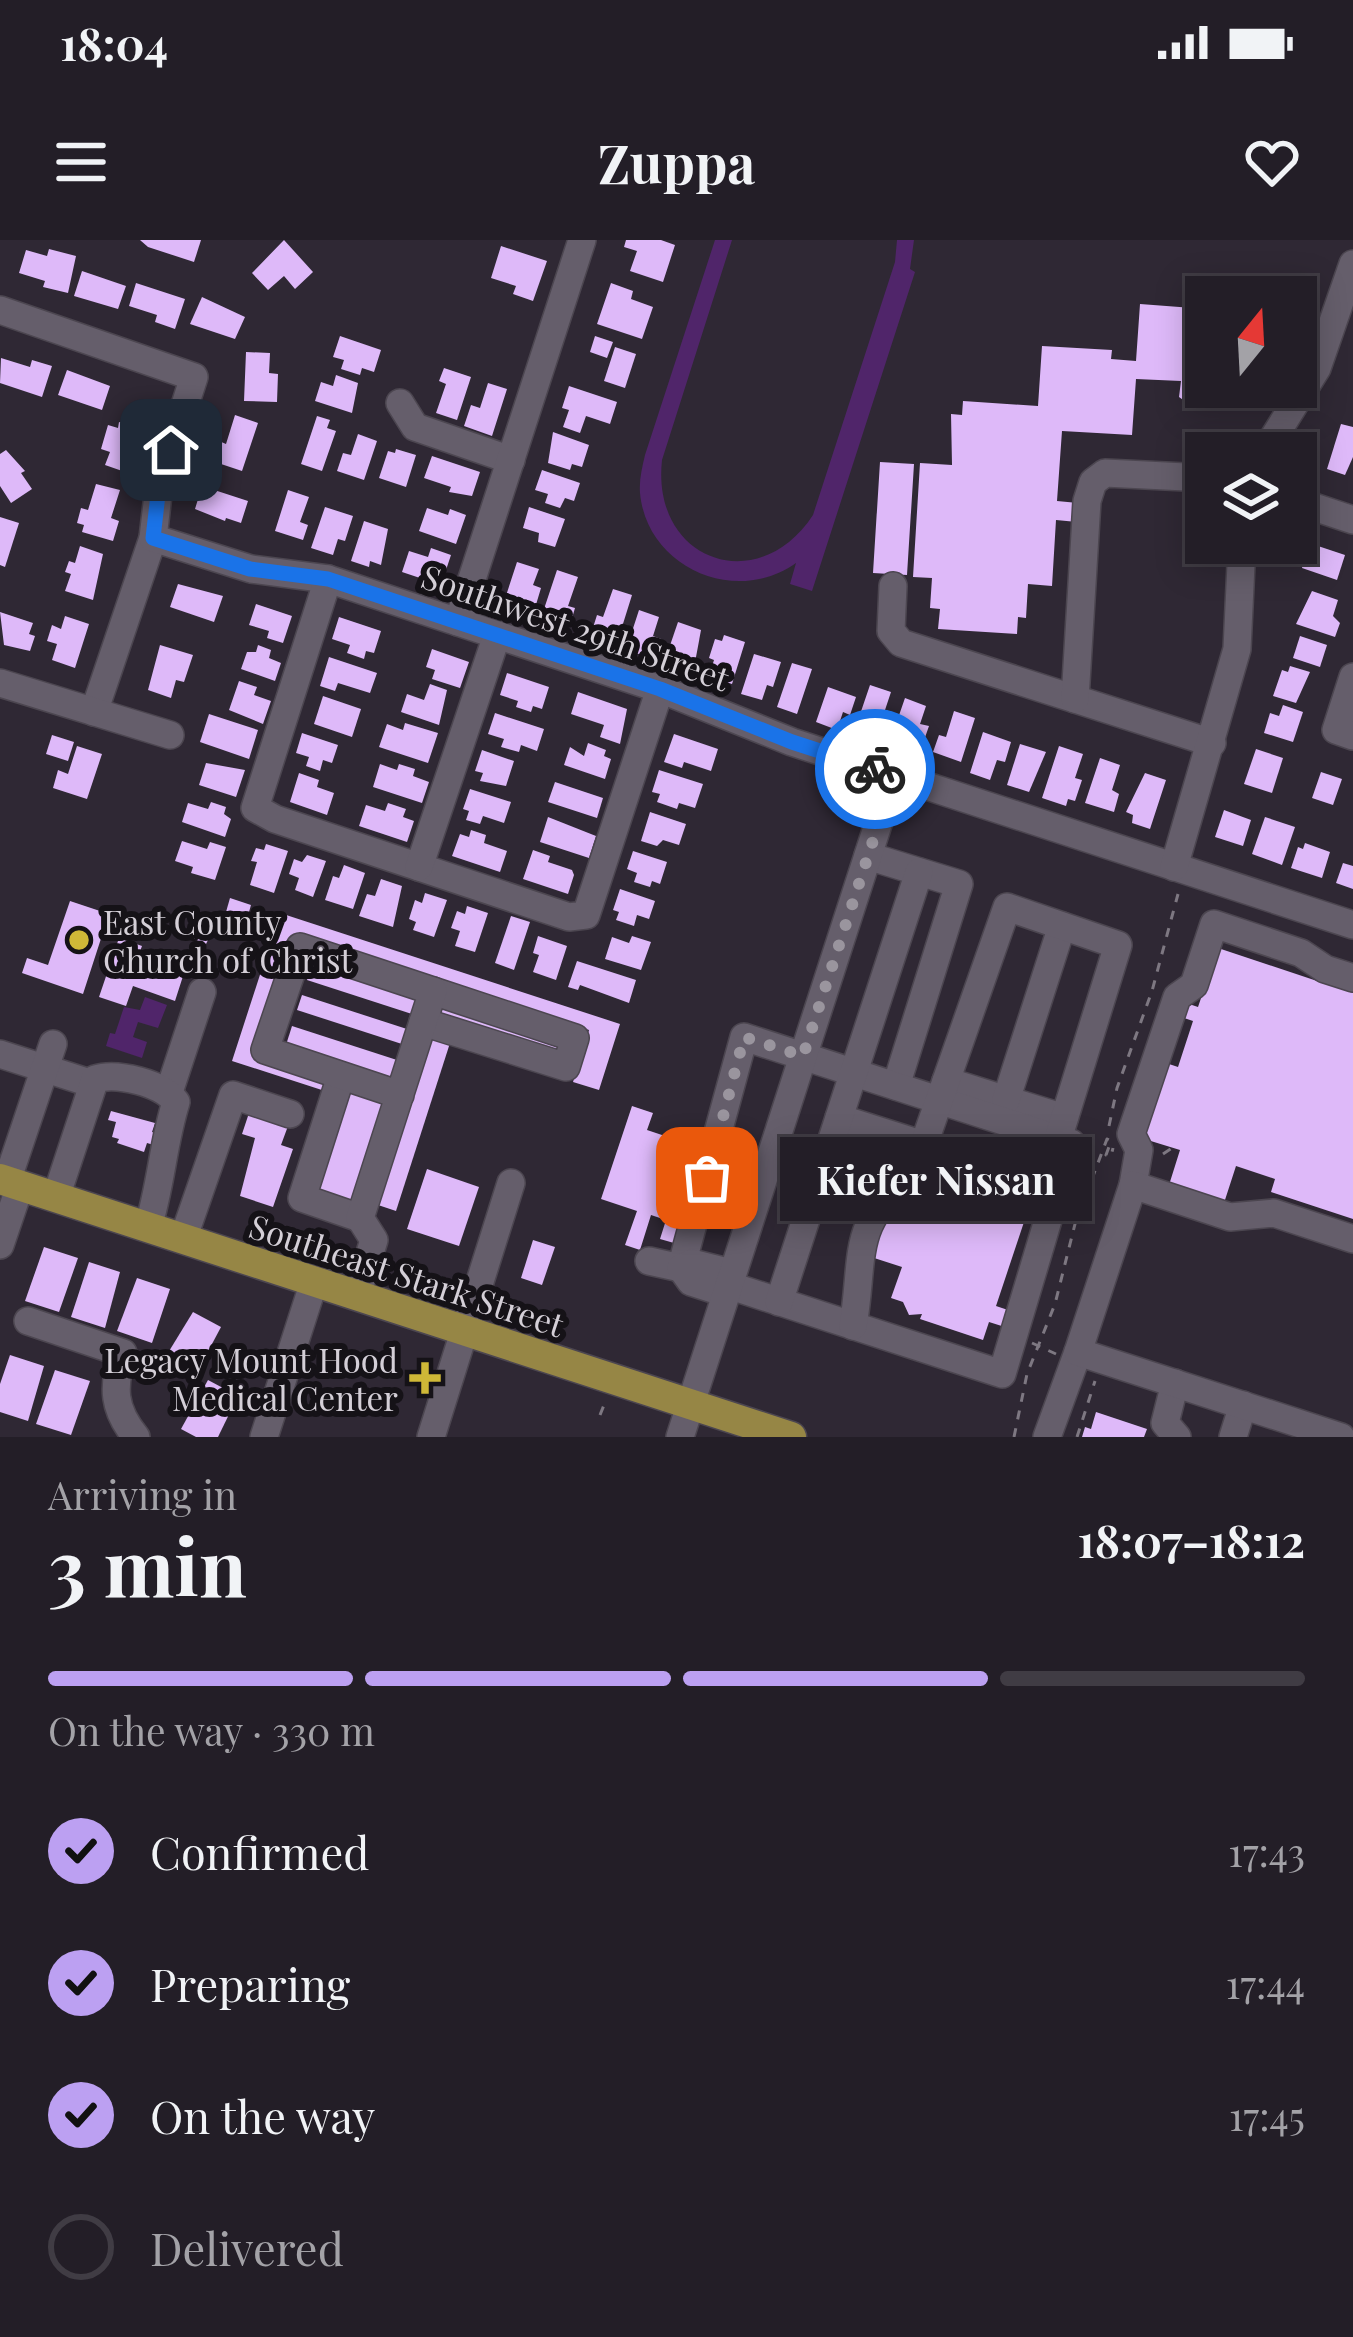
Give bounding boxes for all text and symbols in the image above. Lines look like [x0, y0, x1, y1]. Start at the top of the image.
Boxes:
text: 18:04 [60, 12, 168, 72]
text: Zuppa [598, 126, 755, 198]
icon: menu [48, 129, 114, 195]
icon: heart [1239, 129, 1305, 195]
north arrow [1185, 276, 1317, 408]
map controls [1185, 276, 1317, 564]
pin [120, 399, 222, 501]
icon: home [138, 417, 204, 483]
button: layers [1185, 432, 1317, 564]
street label: Southwest 29th Street [416, 553, 737, 700]
courier [815, 709, 935, 829]
icon: bike [842, 736, 908, 802]
place label: East County Church of Christ [103, 899, 353, 981]
marker: East County Church of Christ [66, 927, 92, 953]
pin [656, 1127, 758, 1229]
callout: Kiefer Nissan [779, 1136, 1091, 1220]
icon: bag [674, 1145, 740, 1211]
text: Kiefer Nissan [816, 1153, 1056, 1205]
street label: Southeast Stark Street [244, 1202, 571, 1346]
place label: Legacy Mount Hood Medical Center [104, 1337, 398, 1419]
marker: Legacy Mount Hood Medical Center [409, 1362, 441, 1394]
text: Arriving in [48, 1468, 237, 1520]
text: 18:07–18:12 [1077, 1509, 1305, 1569]
text: 3 min [48, 1513, 247, 1617]
text: On the way · 330 m [48, 1704, 375, 1756]
icon: check [48, 1818, 114, 1884]
text: Confirmed [150, 1821, 369, 1881]
text: 17:43 [1228, 1825, 1305, 1877]
icon: check [48, 1950, 114, 2016]
text: Preparing [150, 1953, 350, 2013]
text: 17:44 [1226, 1957, 1305, 2009]
icon: check [48, 2082, 114, 2148]
text: On the way [150, 2085, 375, 2145]
text: 17:45 [1229, 2089, 1305, 2141]
text: Delivered [150, 2217, 344, 2277]

